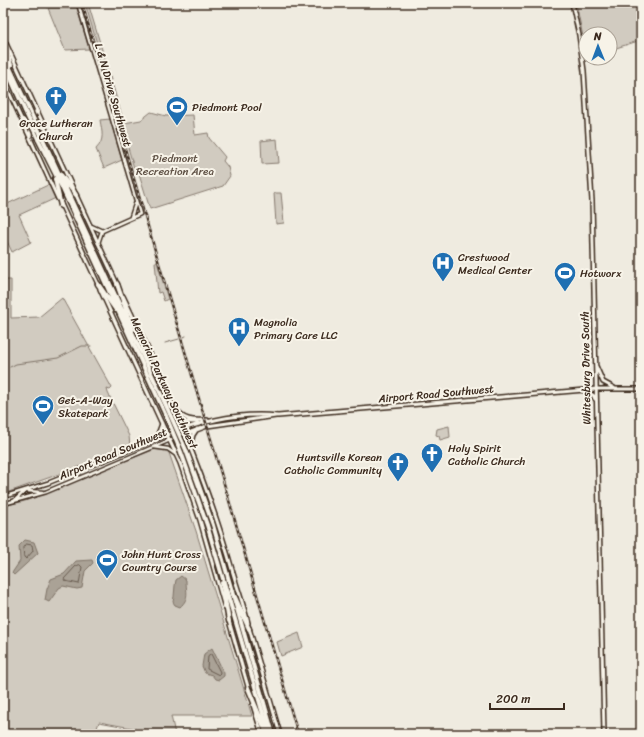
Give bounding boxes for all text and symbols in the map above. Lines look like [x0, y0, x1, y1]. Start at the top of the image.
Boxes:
north arrow [578, 26, 618, 66]
text: N [593, 27, 602, 46]
street label: L & N Drive Southwest [89, 41, 137, 149]
church icon: Grace Lutheran Church [43, 84, 69, 117]
sports icon: Piedmont Pool [164, 94, 190, 127]
place label: Piedmont Pool [192, 98, 263, 117]
place label: Grace Lutheran Church [19, 114, 93, 146]
park label: Piedmont Recreation Area [136, 149, 214, 181]
place label: Crestwood Medical Center [458, 248, 532, 280]
hospital icon: Crestwood Medical Center [430, 250, 456, 283]
sports icon: Hotworx [552, 260, 578, 293]
place label: Hotworx [580, 264, 622, 283]
street label: Whitesburg Drive South [576, 311, 596, 425]
place label: Magnolia Primary Care LLC [254, 313, 338, 345]
street label: Memorial Parkway Southwest [125, 314, 203, 452]
hospital icon: Magnolia Primary Care LLC [226, 315, 252, 348]
street label: Airport Road Southwest [376, 379, 495, 409]
place label: Get-A-Way Skatepark [58, 391, 113, 423]
sports icon: Get-A-Way Skatepark [30, 393, 56, 426]
street label: Airport Road Southwest [55, 423, 170, 486]
place label: Holy Spirit Catholic Church [448, 439, 526, 471]
church icon: Holy Spirit Catholic Church [419, 441, 445, 474]
place label: Huntsville Korean Catholic Community [284, 448, 382, 480]
church icon: Huntsville Korean Catholic Community [385, 450, 411, 483]
place label: John Hunt Cross Country Course [121, 545, 202, 577]
sports icon: John Hunt Cross Country Course [94, 547, 120, 580]
scale bar [490, 685, 564, 711]
text: 200 m [496, 688, 530, 710]

